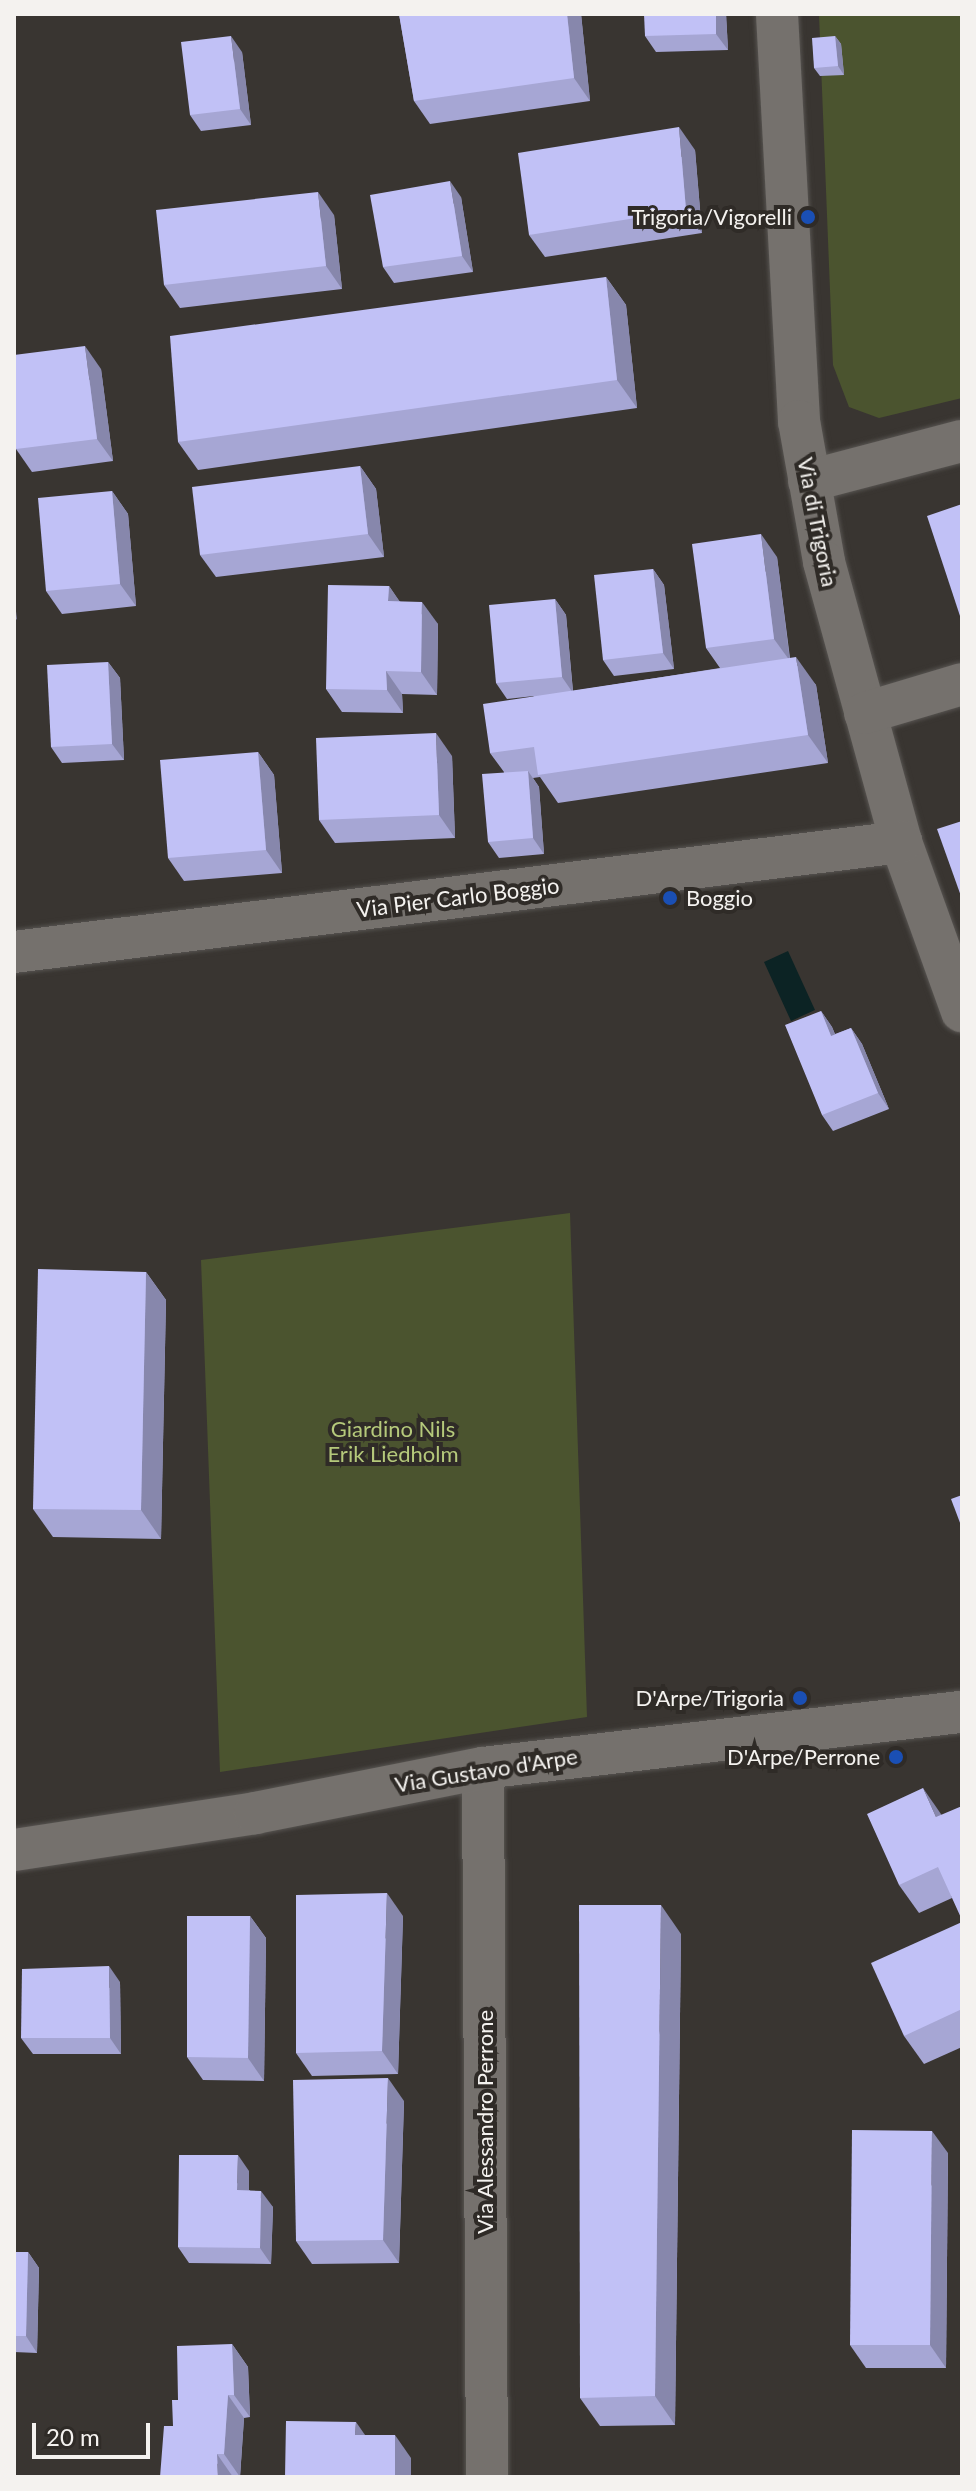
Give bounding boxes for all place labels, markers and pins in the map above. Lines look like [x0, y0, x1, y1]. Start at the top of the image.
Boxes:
place label: Trigoria/Vigorelli [631, 204, 792, 230]
marker: Trigoria/Vigorelli [799, 208, 817, 226]
place label: Boggio [686, 885, 753, 911]
marker: Boggio [661, 889, 679, 907]
place label: D'Arpe/Trigoria [635, 1685, 784, 1711]
marker: D'Arpe/Trigoria [791, 1689, 809, 1707]
place label: D'Arpe/Perrone [727, 1744, 880, 1770]
marker: D'Arpe/Perrone [887, 1748, 905, 1766]

